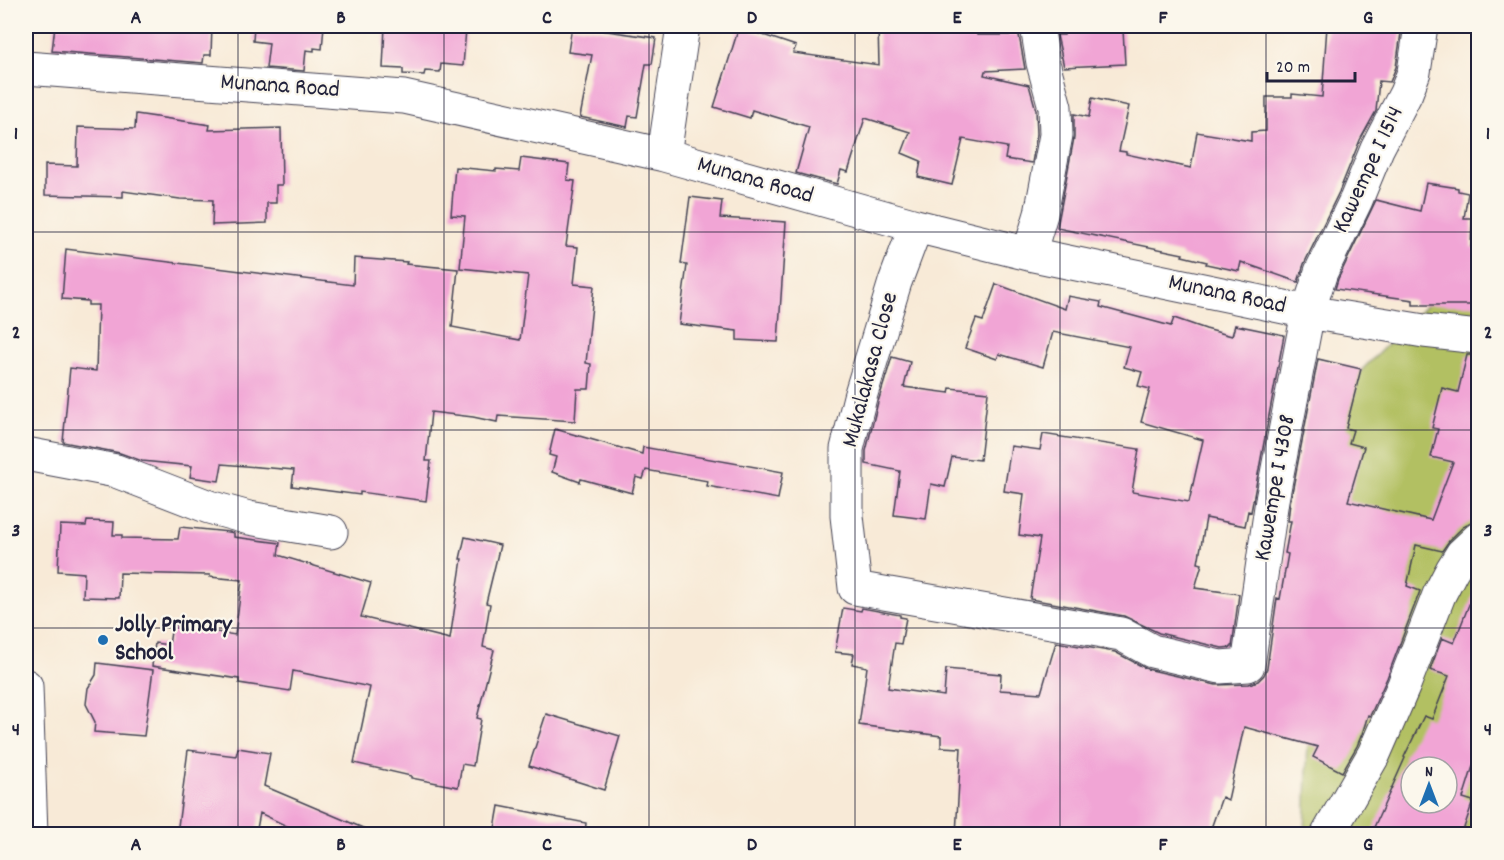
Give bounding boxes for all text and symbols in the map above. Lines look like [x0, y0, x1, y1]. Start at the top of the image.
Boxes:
text: A [131, 5, 142, 33]
text: B [336, 5, 346, 33]
text: C [542, 5, 552, 33]
text: D [747, 5, 758, 33]
text: E [952, 5, 962, 33]
text: F [1159, 5, 1169, 33]
text: G [1363, 5, 1373, 33]
scale bar [1267, 45, 1356, 83]
text: 20 m [1276, 56, 1310, 81]
street label: Munana Road [219, 66, 341, 108]
street label: Kawempe I 1514 [1325, 101, 1413, 239]
text: 1 [14, 121, 18, 149]
text: 1 [1486, 121, 1490, 149]
street label: Munana Road [693, 148, 817, 214]
street label: Munana Road [1165, 266, 1289, 324]
street label: Mukalakasa Close [834, 289, 908, 451]
text: 2 [12, 320, 20, 348]
text: 2 [1484, 320, 1492, 348]
street label: Kawempe I 4308 [1246, 412, 1306, 564]
text: 3 [12, 518, 20, 546]
text: 3 [1484, 518, 1492, 546]
place label: Jolly Primary School [115, 609, 233, 671]
marker: Jolly Primary School [96, 633, 110, 647]
text: 4 [12, 717, 20, 745]
text: 4 [1484, 717, 1492, 745]
north arrow [1399, 755, 1459, 815]
text: N [1425, 761, 1433, 784]
text: A [131, 832, 142, 860]
text: B [336, 832, 346, 860]
text: C [542, 832, 552, 860]
text: D [747, 832, 758, 860]
text: E [952, 832, 962, 860]
text: F [1159, 832, 1169, 860]
text: G [1363, 832, 1373, 860]

